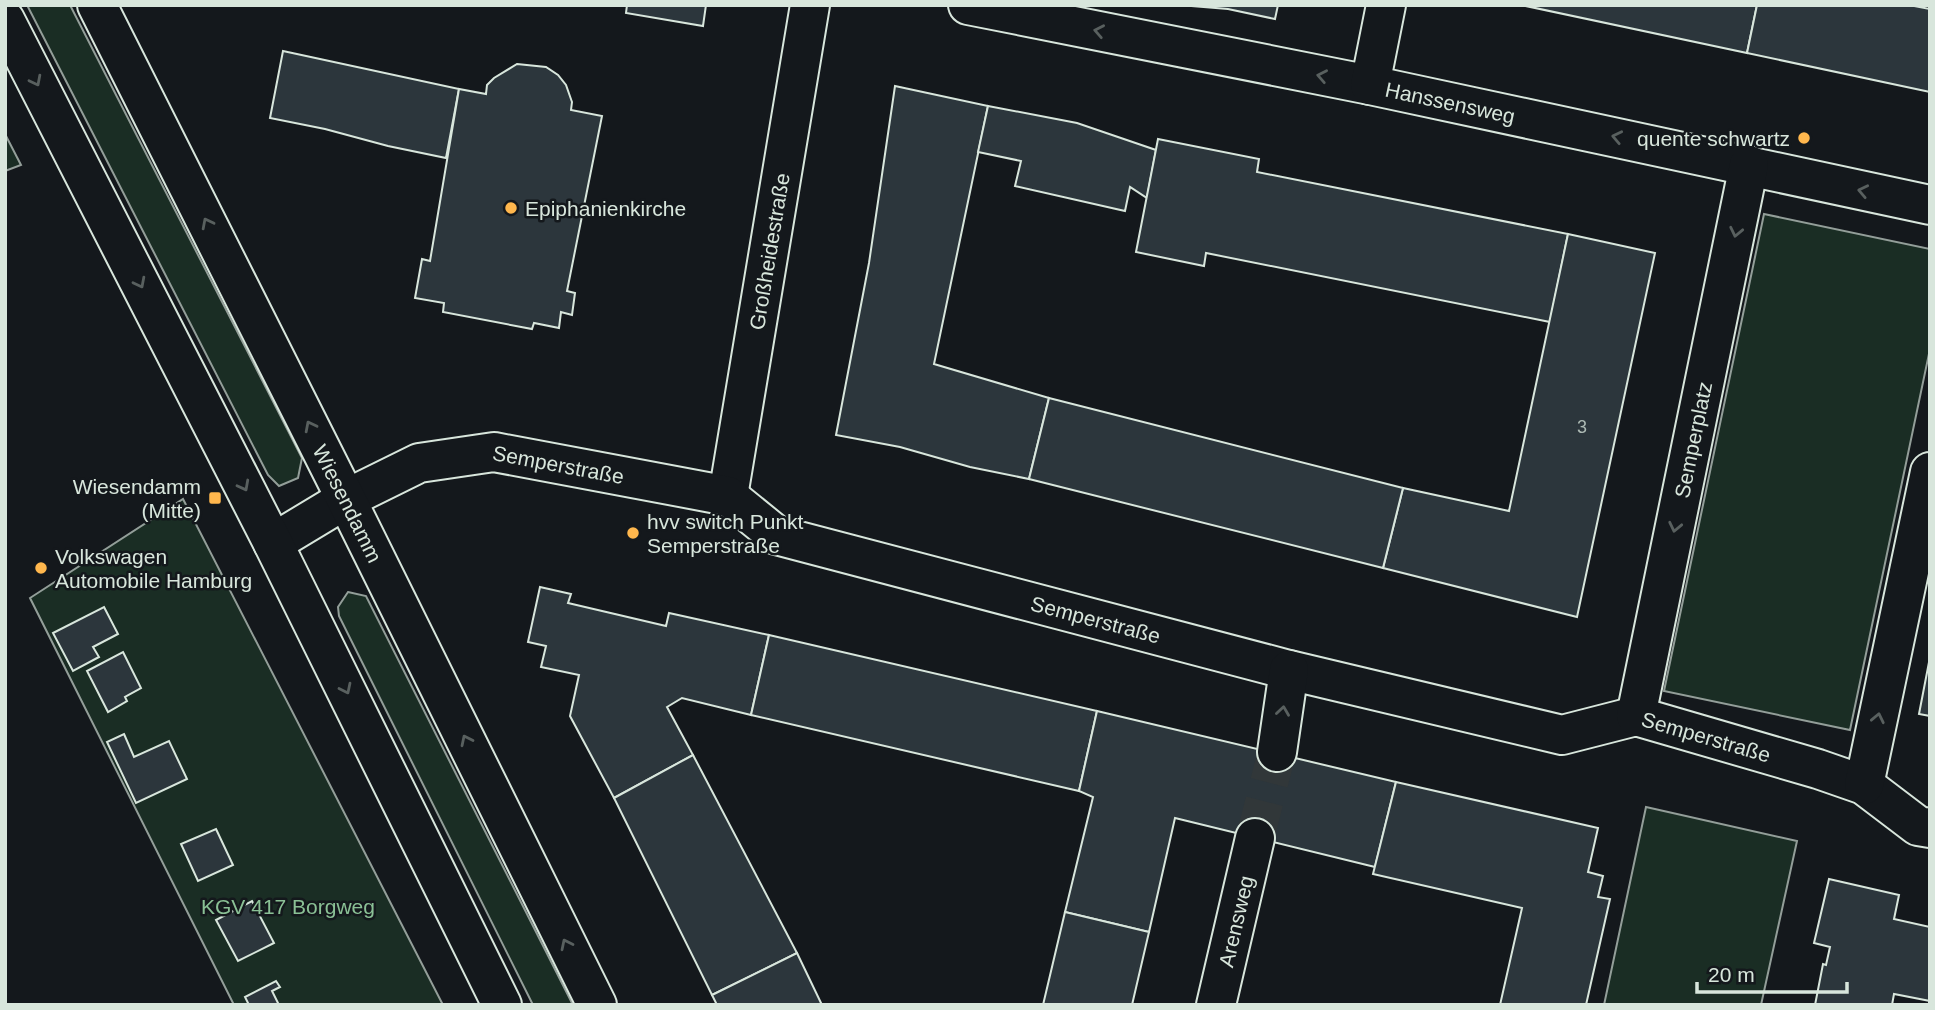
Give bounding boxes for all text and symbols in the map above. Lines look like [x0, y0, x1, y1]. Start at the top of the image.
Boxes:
one-way arrow [1093, 24, 1105, 39]
one-way arrow [1316, 69, 1328, 84]
one-way arrow [28, 74, 42, 86]
street label: Hanssensweg [1383, 77, 1517, 127]
place label: quente schwartz [1637, 127, 1790, 150]
marker: quente schwartz [1796, 130, 1812, 146]
one-way arrow [1611, 131, 1623, 146]
street label: Großheidestraße [744, 171, 793, 332]
one-way arrow [1857, 185, 1869, 200]
place label: Epiphanienkirche [525, 197, 686, 220]
marker: Epiphanienkirche [503, 200, 519, 216]
one-way arrow [201, 218, 215, 230]
one-way arrow [1729, 226, 1744, 238]
one-way arrow [132, 276, 146, 288]
street label: Semperplatz [1670, 380, 1716, 500]
house number: 3 [1577, 417, 1587, 437]
one-way arrow [304, 421, 318, 433]
street label: Wiesendamm [309, 441, 387, 566]
street label: Semperstraße [491, 441, 626, 488]
place label: Wiesendamm (Mitte) [73, 475, 201, 522]
one-way arrow [235, 479, 249, 491]
marker: Wiesendamm (Mitte) [207, 490, 223, 506]
place label: hvv switch Punkt Semperstraße [647, 510, 804, 557]
one-way arrow [1668, 521, 1683, 533]
marker: hvv switch Punkt Semperstraße [625, 525, 641, 541]
place label: Volkswagen Automobile Hamburg [55, 545, 252, 592]
marker: Volkswagen Automobile Hamburg [33, 560, 49, 576]
street label: Semperstraße [1028, 591, 1163, 647]
one-way arrow [337, 682, 351, 694]
one-way arrow [1275, 705, 1290, 717]
street label: Semperstraße [1639, 707, 1773, 766]
one-way arrow [1870, 712, 1885, 724]
one-way arrow [460, 735, 474, 747]
street label: Arensweg [1214, 873, 1257, 969]
park label: KGV 417 Borgweg [201, 895, 375, 918]
one-way arrow [561, 939, 575, 951]
scale bar [1697, 950, 1848, 994]
text: 20 m [1708, 963, 1755, 986]

